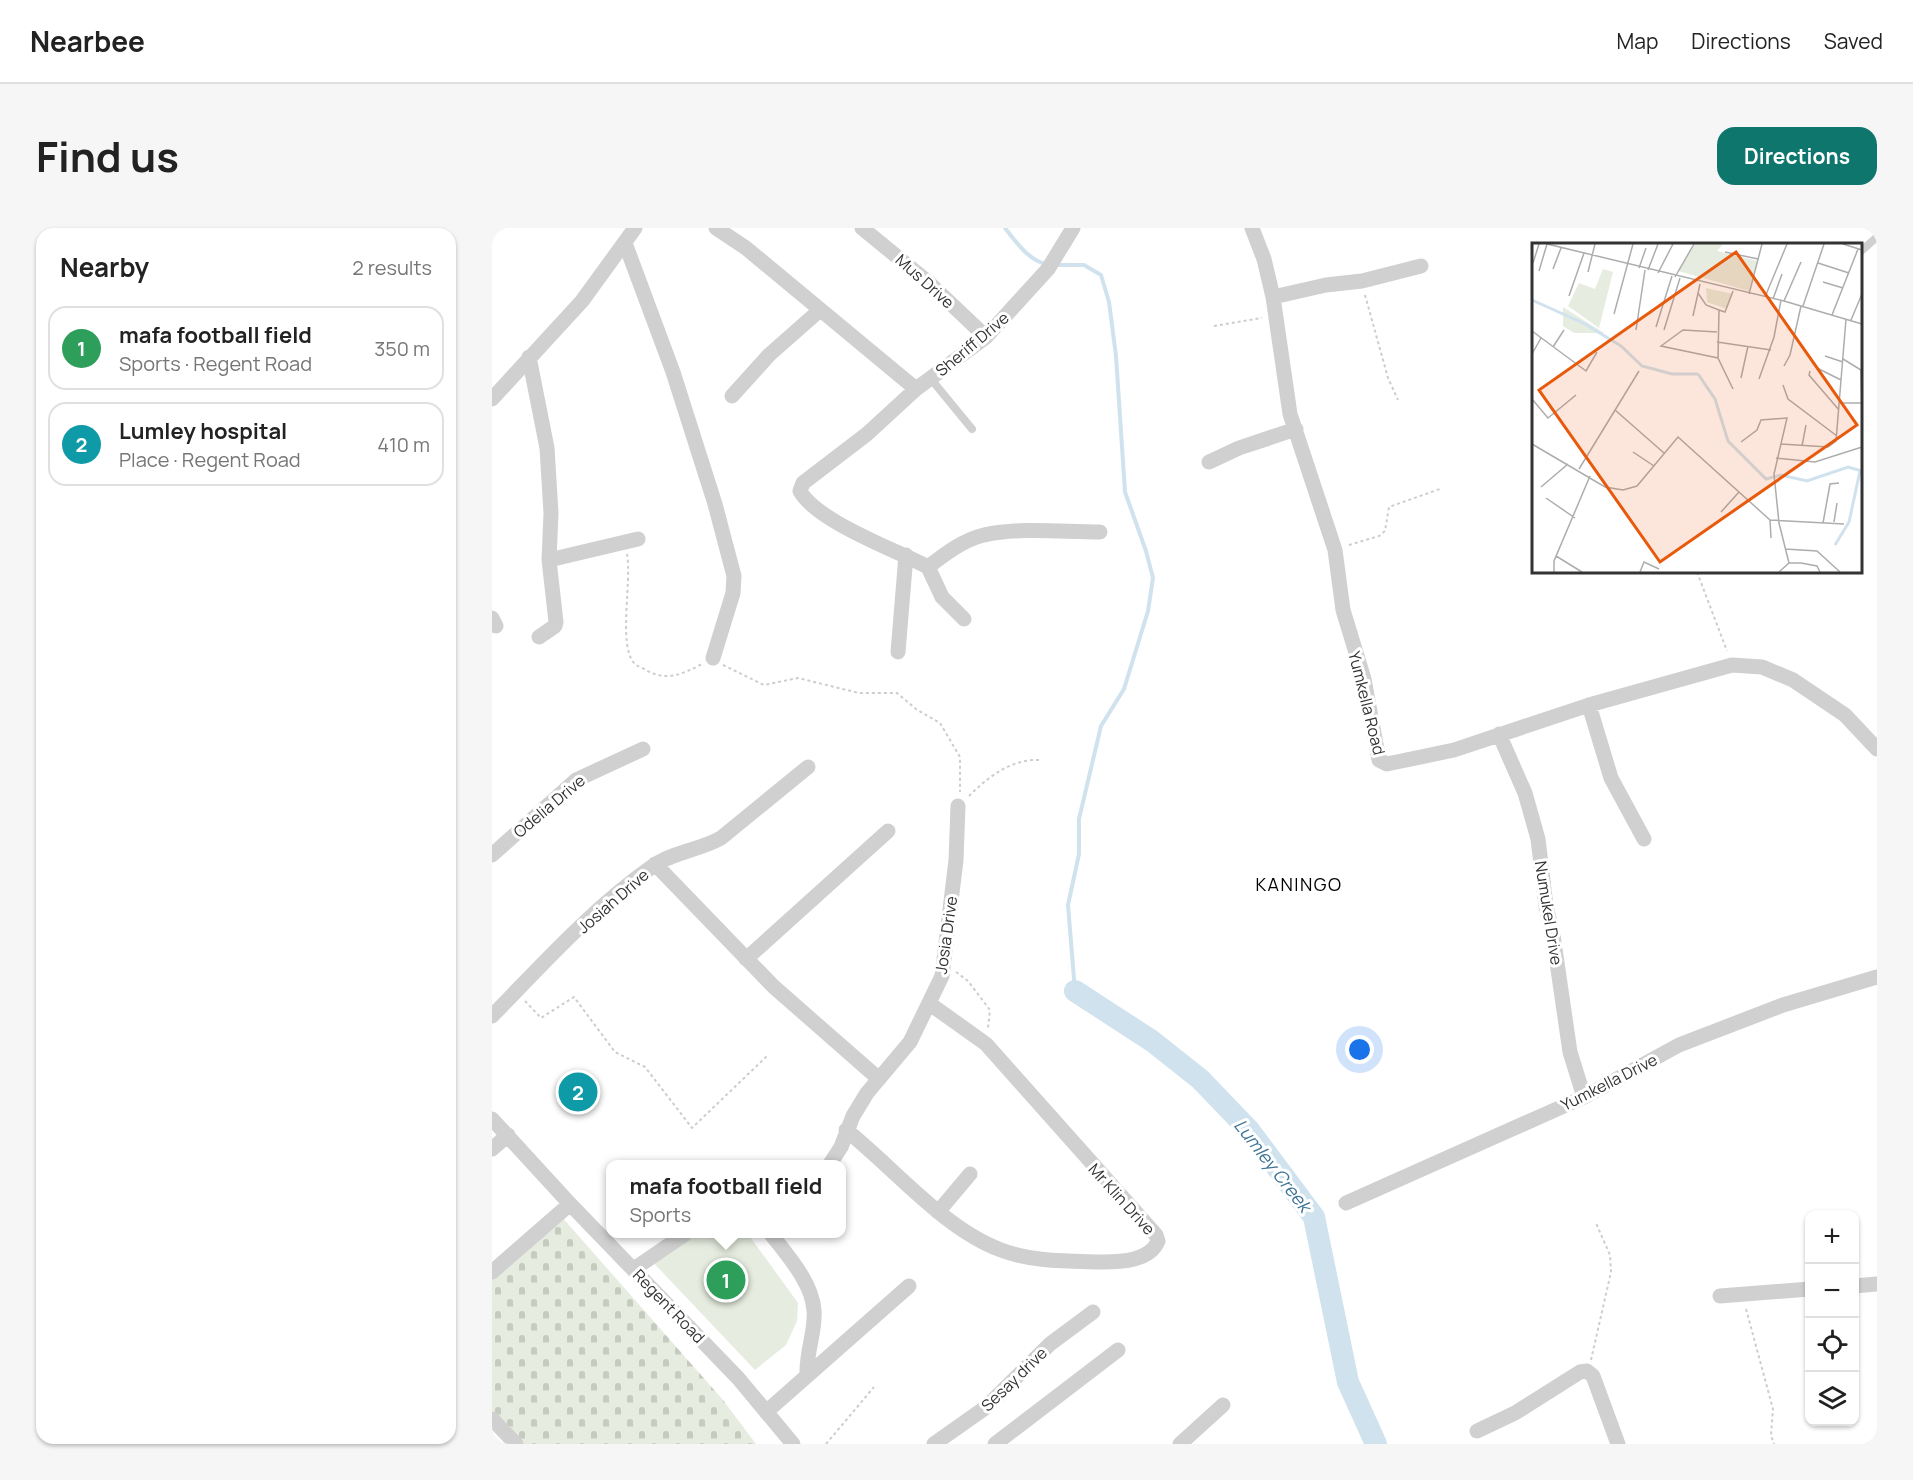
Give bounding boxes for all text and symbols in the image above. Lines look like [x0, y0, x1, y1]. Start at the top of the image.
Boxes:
text: Nearbee [30, 22, 145, 60]
text: Map [1617, 27, 1658, 55]
text: Directions [1691, 27, 1791, 55]
text: Saved [1824, 27, 1883, 55]
text: Find us [36, 127, 179, 185]
button: Directions [1717, 127, 1877, 185]
inset map [1532, 243, 1862, 573]
text: Nearby [60, 249, 149, 285]
street label: Mus Drive [891, 249, 959, 313]
text: 2 results [352, 254, 432, 281]
street label: Sheriff Drive [931, 307, 1013, 381]
text: mafa football field [119, 320, 312, 350]
text: 1 [77, 335, 86, 362]
text: 350 m [374, 335, 430, 362]
text: Sports · Regent Road [119, 350, 312, 377]
text: Lumley hospital [119, 416, 287, 446]
text: 2 [76, 431, 87, 458]
text: 410 m [377, 431, 430, 458]
text: Place · Regent Road [119, 446, 301, 473]
street label: Yumkella Road [1344, 649, 1390, 757]
street label: Odelia Drive [508, 769, 590, 843]
street label: Numukel Drive [1530, 859, 1568, 967]
street label: Josiah Drive [573, 864, 653, 938]
district label: KANINGO [1255, 872, 1343, 896]
street label: Josia Drive [930, 895, 962, 975]
your location [1345, 1035, 1374, 1064]
street label: Yumkella Drive [1557, 1048, 1661, 1116]
pin: 2 [558, 1070, 598, 1114]
water label: Lumley Creek [1229, 1114, 1319, 1219]
street label: Mr Klin Drive [1084, 1158, 1160, 1240]
popup [606, 1160, 846, 1238]
text: mafa football field [630, 1171, 822, 1201]
text: Sports [630, 1201, 691, 1228]
map controls [1805, 1210, 1859, 1426]
button: + [1805, 1210, 1859, 1264]
pin: 1 [706, 1258, 746, 1302]
street label: Regent Road [628, 1264, 710, 1348]
button: − [1805, 1264, 1859, 1318]
button: locate [1805, 1318, 1859, 1372]
street label: Sesay drive [976, 1342, 1052, 1416]
button: layers [1805, 1372, 1859, 1426]

